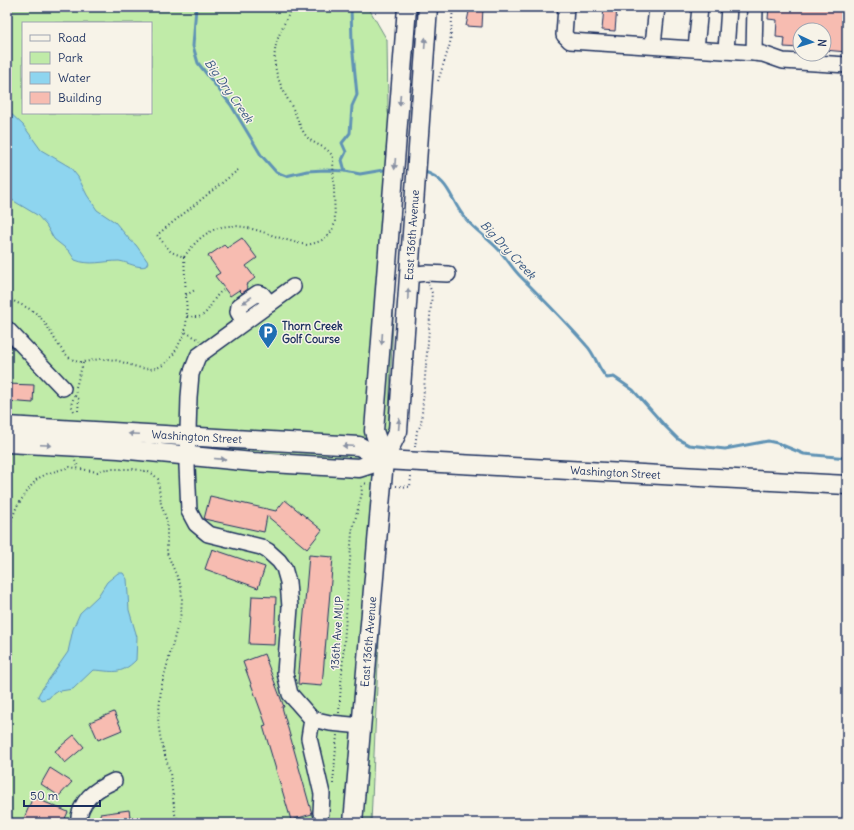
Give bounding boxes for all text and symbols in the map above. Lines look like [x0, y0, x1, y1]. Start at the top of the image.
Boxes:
legend [22, 22, 152, 114]
north arrow [792, 22, 832, 62]
text: Road [58, 30, 86, 45]
one-way arrow [421, 37, 428, 49]
text: N [815, 38, 829, 47]
text: Park [58, 50, 83, 65]
water label: Big Dry Creek [202, 56, 257, 126]
text: Water [58, 70, 91, 85]
text: Building [58, 90, 102, 105]
one-way arrow [396, 94, 403, 106]
one-way arrow [391, 158, 398, 170]
street label: East 136th Avenue [402, 189, 422, 281]
water label: Big Dry Creek [477, 217, 540, 283]
one-way arrow [404, 288, 411, 300]
one-way arrow [242, 296, 253, 304]
place label: Thorn Creek Golf Course [282, 319, 343, 346]
parking icon: Thorn Creek Golf Course [257, 321, 279, 349]
one-way arrow [378, 333, 385, 345]
one-way arrow [395, 418, 402, 430]
street label: Washington Street [151, 427, 243, 446]
one-way arrow [128, 430, 140, 437]
one-way arrow [40, 442, 52, 449]
one-way arrow [342, 442, 354, 449]
one-way arrow [214, 456, 226, 462]
street label: Washington Street [570, 463, 661, 482]
street label: 136th Ave MUP [327, 595, 347, 670]
street label: East 136th Avenue [358, 596, 379, 687]
scale bar [24, 782, 100, 808]
text: 50 m [30, 788, 59, 803]

